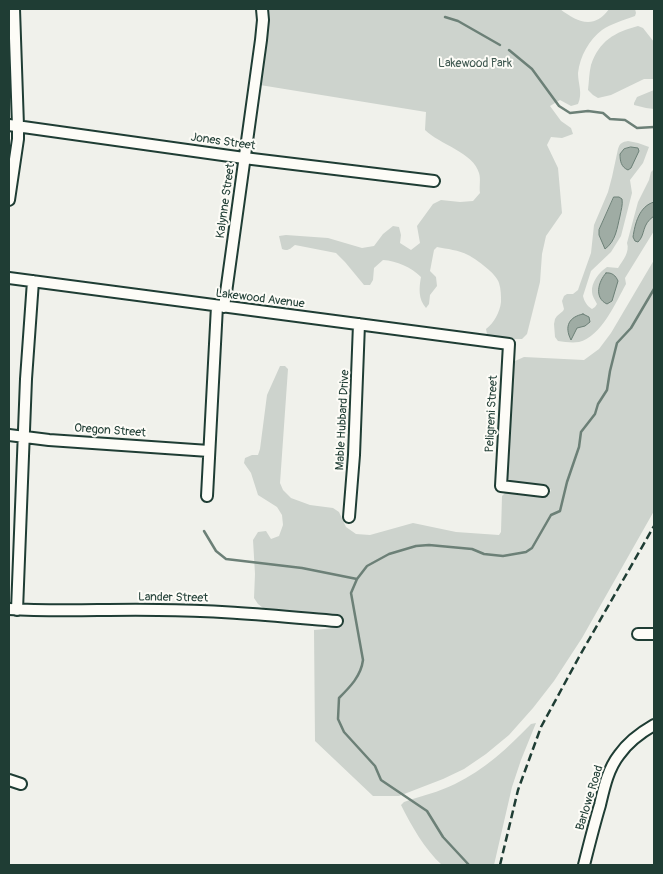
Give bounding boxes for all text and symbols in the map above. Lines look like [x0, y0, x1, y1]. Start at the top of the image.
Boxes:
park label: Lakewood Park [438, 57, 512, 71]
street label: Jones Street [190, 130, 256, 154]
street label: Kalynne Street [214, 163, 238, 239]
street label: Lakewood Avenue [215, 286, 305, 312]
street label: Mable Hubbard Drive [333, 369, 353, 471]
street label: Peligreni Street [483, 375, 501, 453]
street label: Oregon Street [74, 421, 146, 441]
street label: Lander Street [138, 590, 208, 606]
street label: Barlowe Road [573, 764, 607, 832]

